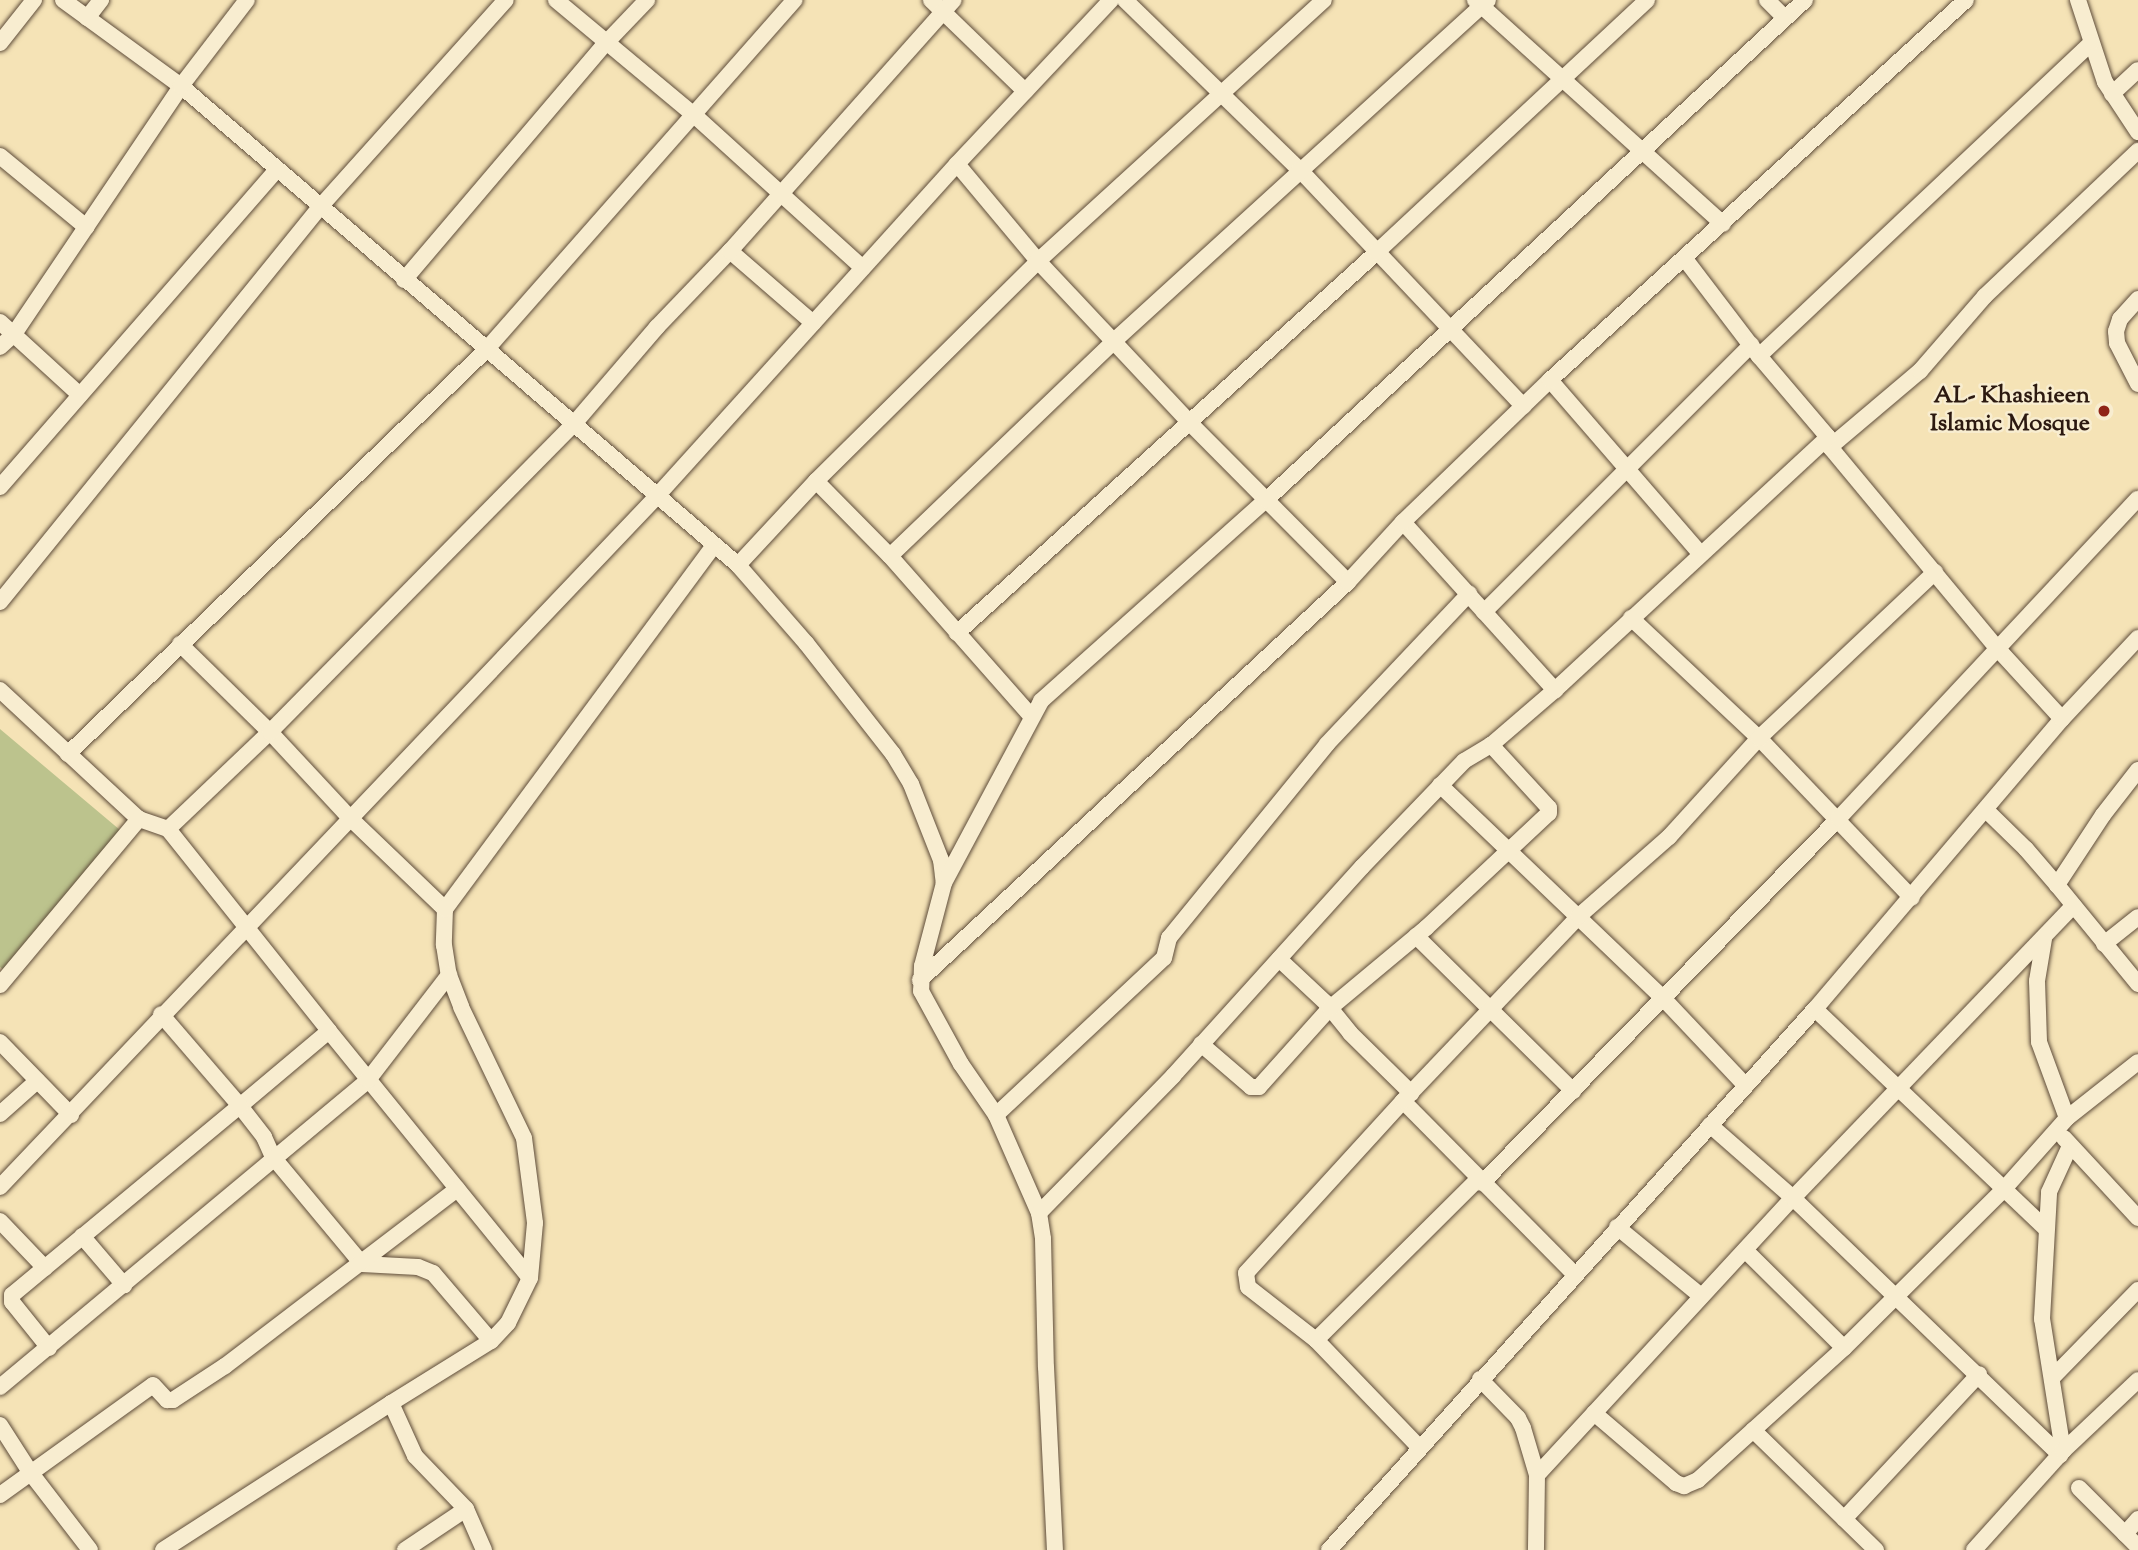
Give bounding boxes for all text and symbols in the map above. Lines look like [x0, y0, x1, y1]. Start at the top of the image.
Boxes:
place label: AL- Khashieen Islamic Mosque [1930, 383, 2090, 439]
marker: AL- Khashieen Islamic Mosque [2096, 403, 2112, 419]

